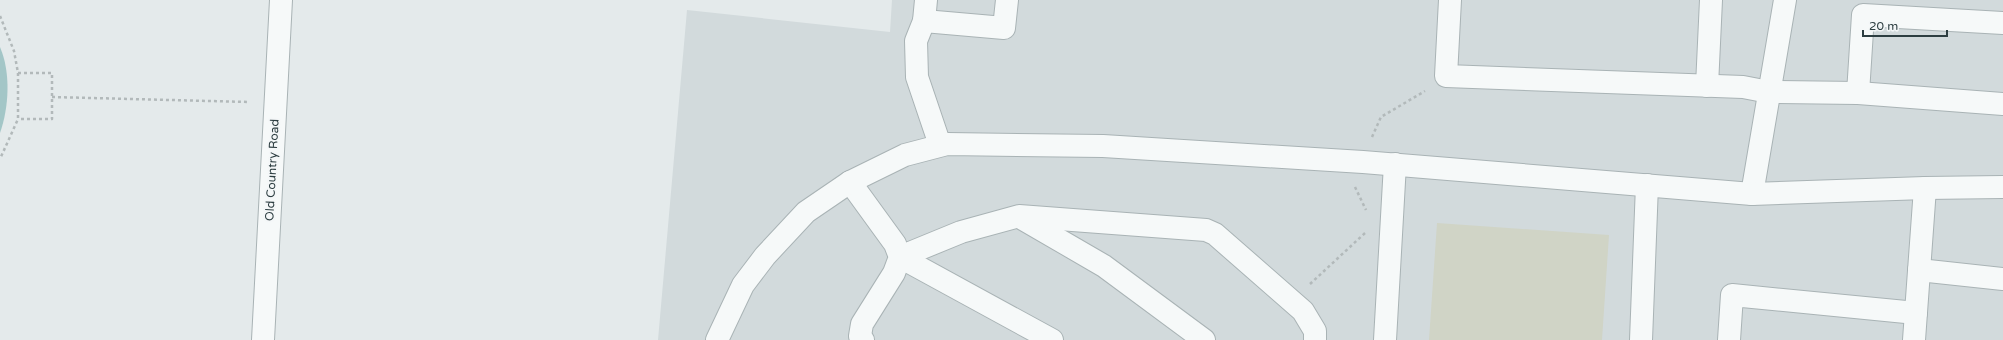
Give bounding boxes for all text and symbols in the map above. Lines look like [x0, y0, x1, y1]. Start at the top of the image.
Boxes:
scale bar [1863, 12, 1947, 38]
text: 20 m [1869, 19, 1898, 33]
street label: Old Country Road [262, 119, 282, 221]

